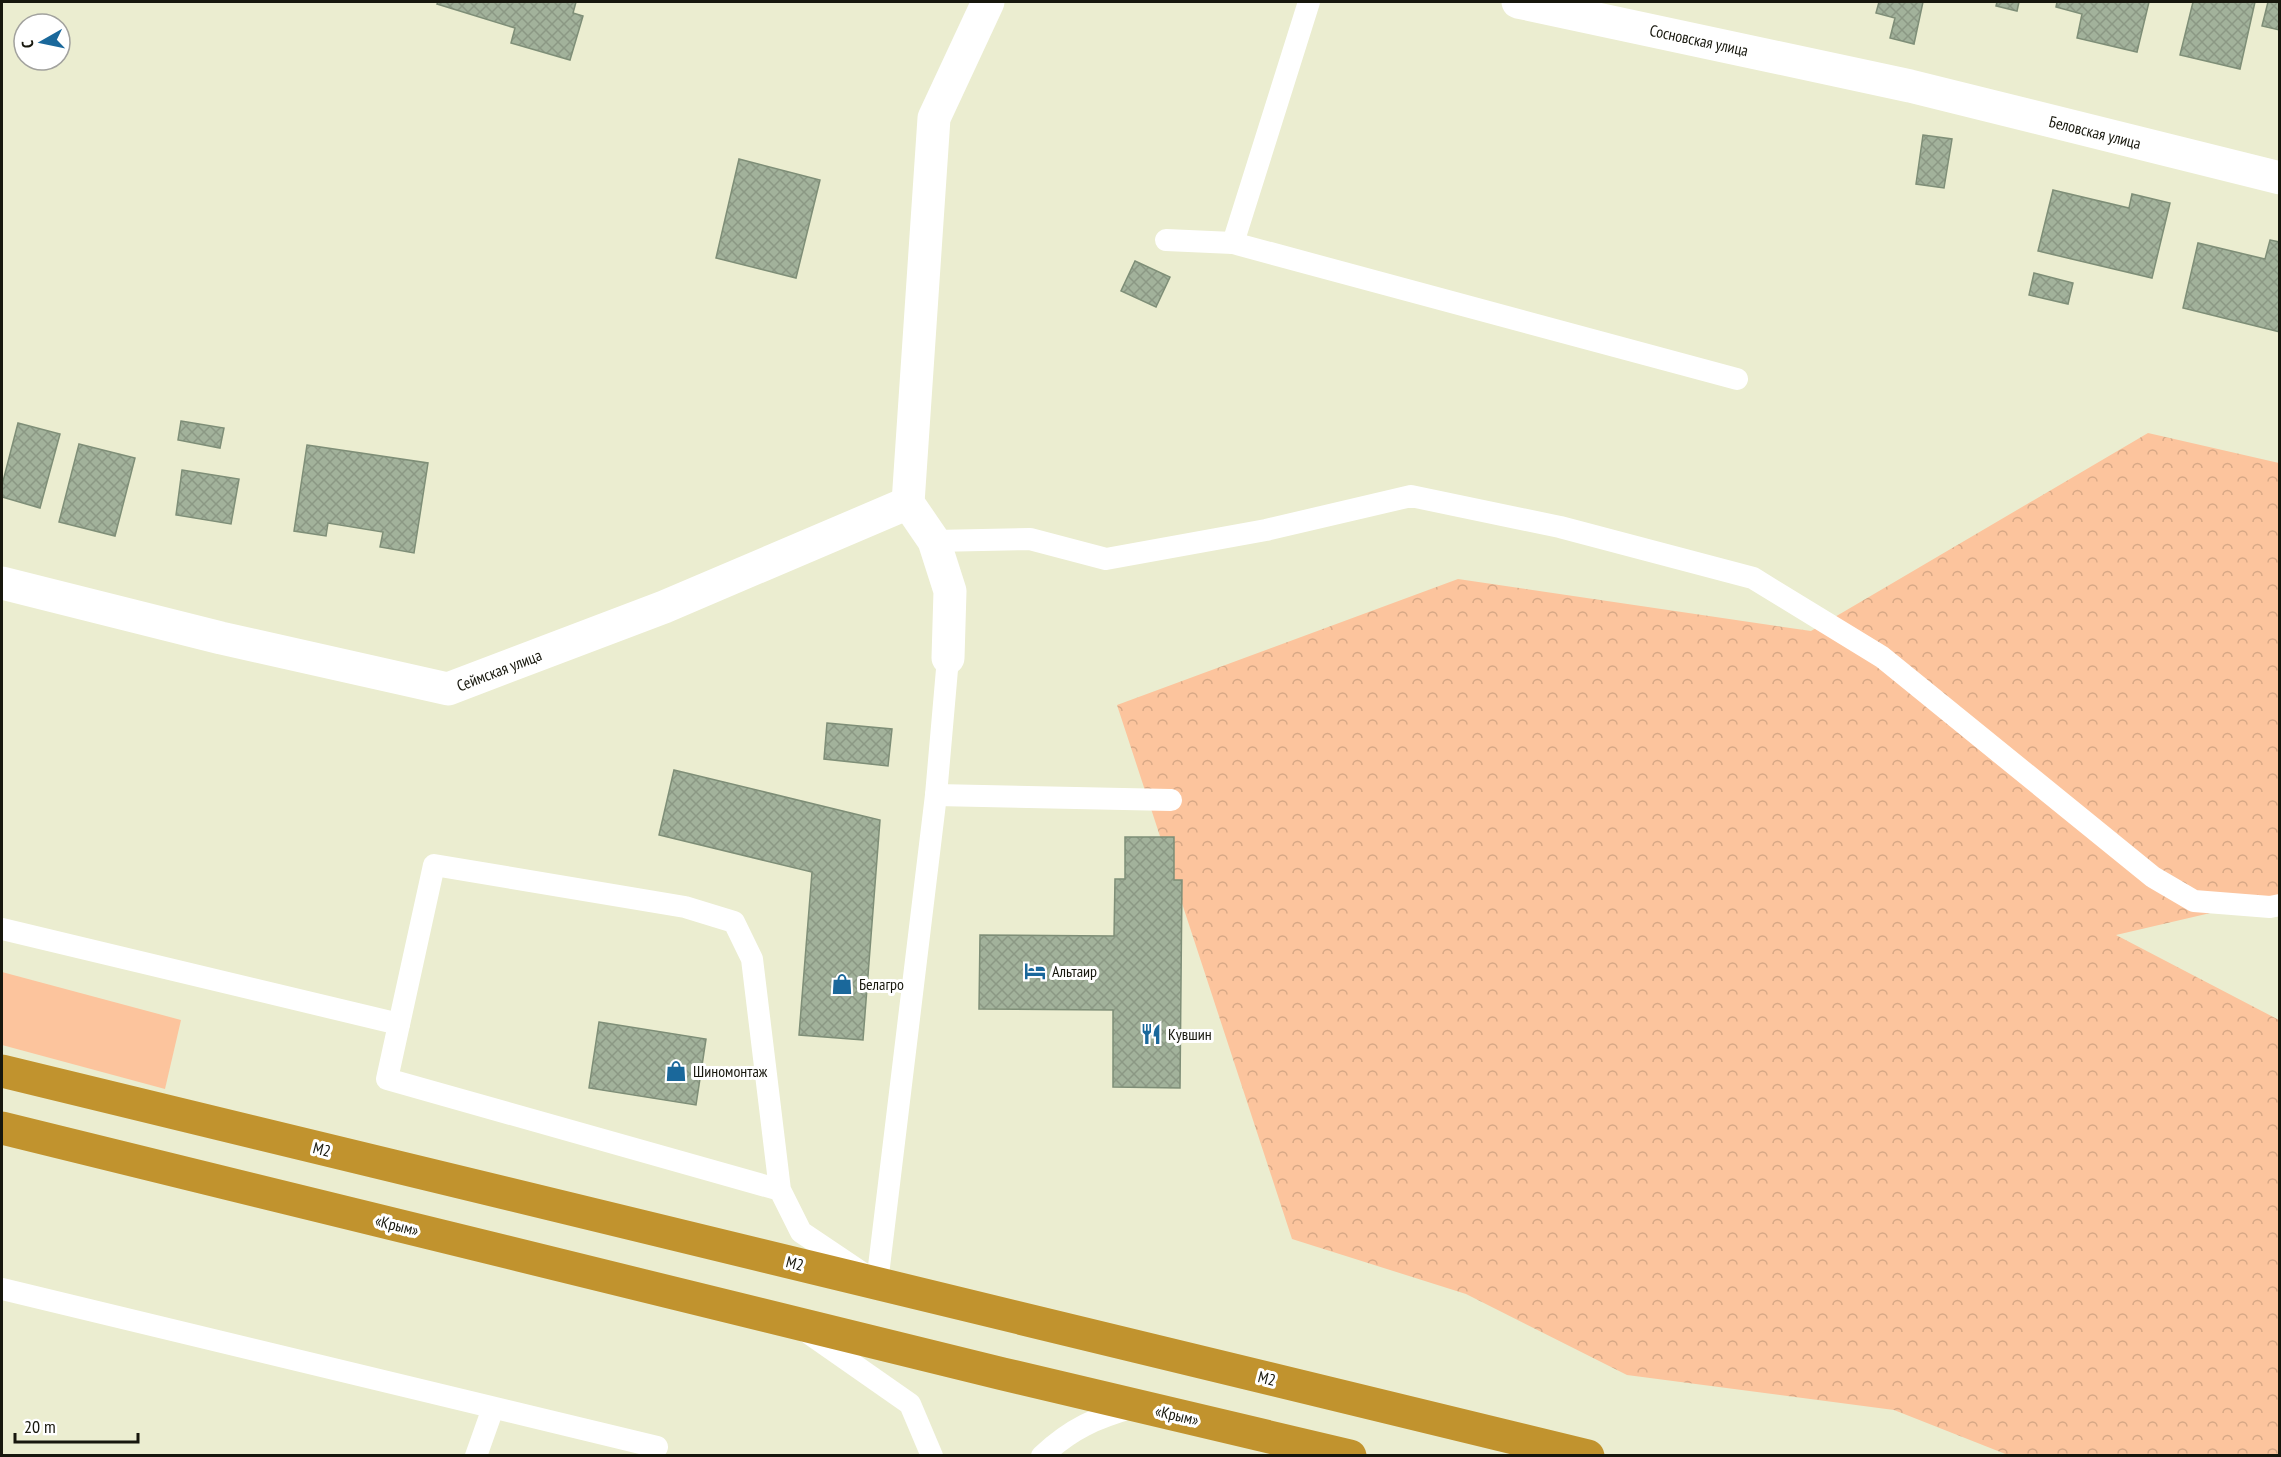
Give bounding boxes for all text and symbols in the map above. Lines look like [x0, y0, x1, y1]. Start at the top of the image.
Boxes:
north arrow [12, 12, 72, 72]
street label: Сосновская улица [1648, 20, 1750, 60]
text: С [17, 38, 38, 50]
street label: Беловская улица [2047, 111, 2143, 153]
street label: Сеймская улица [454, 645, 544, 695]
hotel icon: Альтаир [1023, 959, 1047, 983]
place label: Альтаир [1052, 961, 1097, 981]
shop icon: Белагро [830, 972, 854, 996]
place label: Белагро [859, 974, 904, 994]
restaurant icon: Кувшин [1139, 1022, 1163, 1046]
place label: Кувшин [1168, 1024, 1212, 1044]
shop icon: Шиномонтаж [664, 1059, 688, 1083]
place label: Шиномонтаж [693, 1061, 768, 1081]
street label: М2 [311, 1137, 333, 1161]
street label: «Крым» [373, 1210, 421, 1240]
street label: М2 [784, 1251, 806, 1275]
street label: М2 [1256, 1366, 1278, 1390]
street label: «Крым» [1153, 1400, 1201, 1430]
scale bar [15, 1406, 138, 1444]
text: 20 m [24, 1415, 56, 1438]

